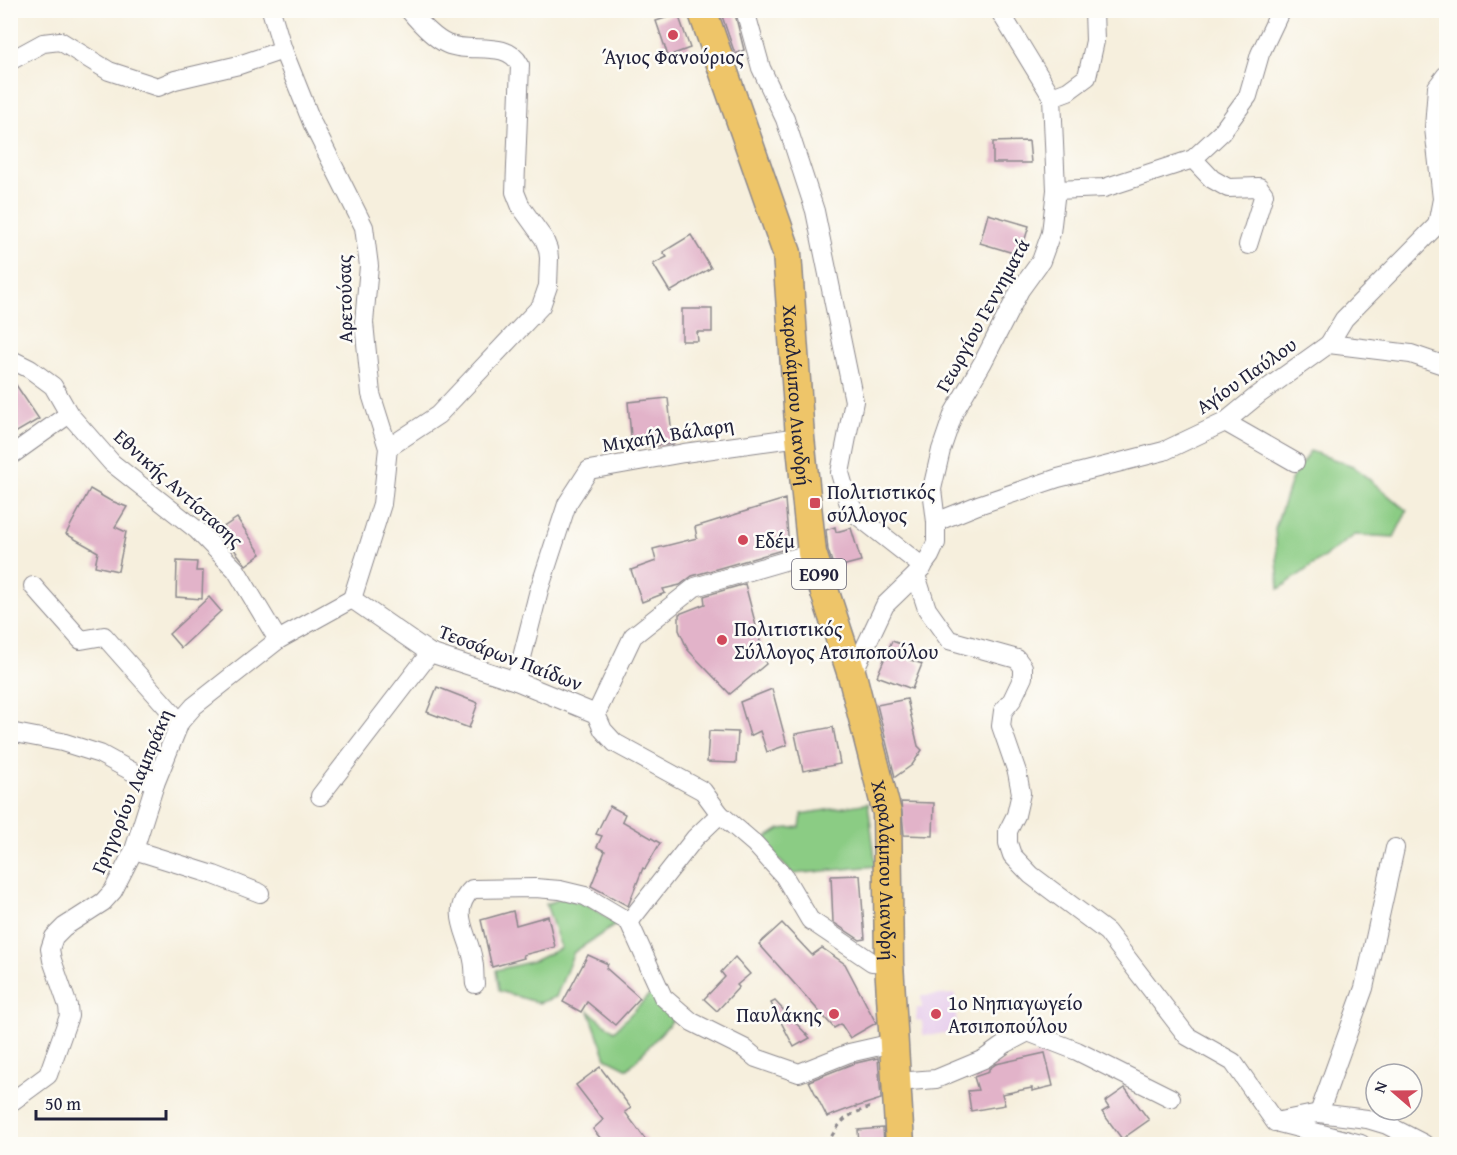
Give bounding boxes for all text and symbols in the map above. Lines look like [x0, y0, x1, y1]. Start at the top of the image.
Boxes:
marker: Άγιος Φανούριος [666, 28, 680, 42]
place label: Άγιος Φανούριος [602, 42, 744, 71]
street label: Γεωργίου Γεννηματά [928, 233, 1036, 397]
street label: Αρετούσας [329, 254, 359, 343]
street label: Χαραλάμπου Λιανδρή [776, 304, 819, 487]
street label: Αγίου Παύλου [1190, 330, 1302, 420]
street label: Μιχαήλ Βάλαρη [600, 409, 736, 459]
street label: Εθνικής Αντίστασης [108, 422, 251, 554]
place label: Πολιτιστικός σύλλογος [827, 477, 936, 529]
marker: Πολιτιστικός σύλλογος [808, 496, 822, 510]
place label: Εδέμ [755, 526, 795, 555]
marker: Εδέμ [736, 533, 750, 547]
road number: ΕΟ90 [792, 559, 846, 589]
place label: Πολιτιστικός Σύλλογος Ατσιποπούλου [734, 614, 939, 666]
street label: Τεσσάρων Παίδων [435, 616, 587, 698]
marker: Πολιτιστικός Σύλλογος Ατσιποπούλου [715, 633, 729, 647]
street label: Γρηγορίου Λαμπράκη [83, 704, 179, 878]
street label: Χαραλάμπου Λιανδρή [865, 776, 903, 961]
place label: 1ο Νηπιαγωγείο Ατσιποπούλου [948, 988, 1083, 1040]
place label: Παυλάκης [736, 1000, 823, 1029]
marker: Παυλάκης [827, 1007, 841, 1021]
marker: 1ο Νηπιαγωγείο Ατσιποπούλου [929, 1007, 943, 1021]
north arrow [1364, 1062, 1424, 1122]
text: N [1367, 1077, 1393, 1096]
scale bar [36, 1083, 166, 1121]
text: 50 m [45, 1090, 81, 1117]

